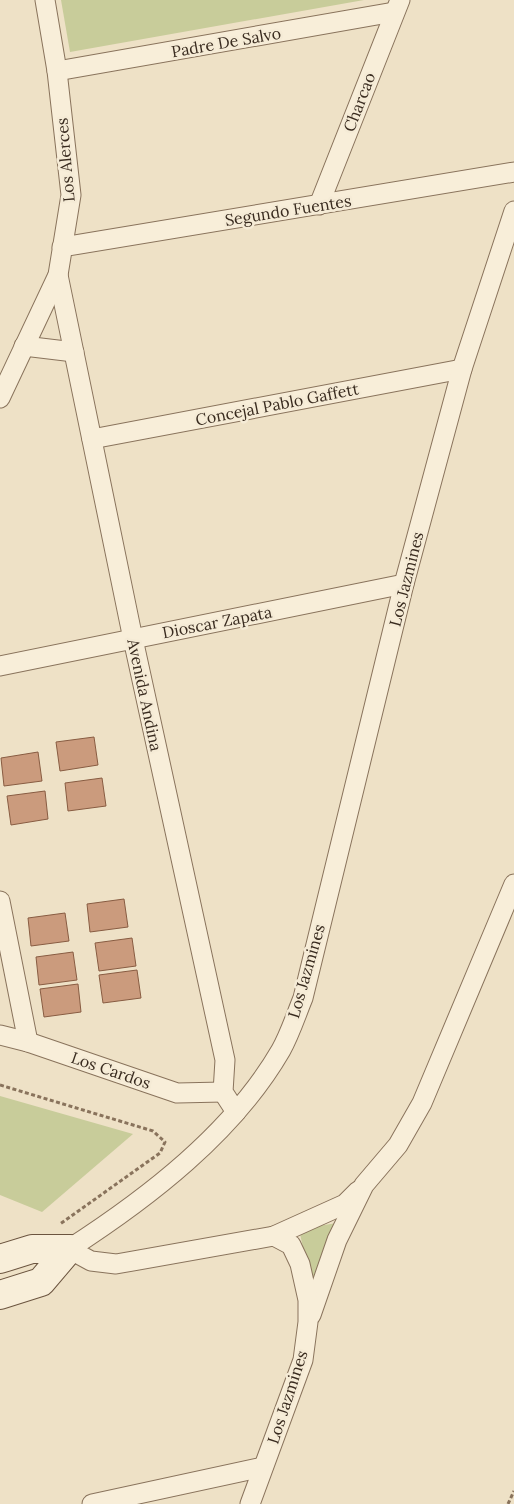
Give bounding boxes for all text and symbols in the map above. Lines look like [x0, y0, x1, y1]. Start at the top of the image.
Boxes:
street label: Padre De Salvo [170, 23, 282, 61]
street label: Charcao [339, 70, 379, 134]
street label: Los Alerces [51, 117, 79, 203]
street label: Segundo Fuentes [223, 190, 353, 230]
street label: Concejal Pablo Gaffett [194, 378, 361, 430]
street label: Los Jazmines [385, 530, 427, 628]
street label: Dioscar Zapata [161, 602, 273, 642]
street label: Avenida Andina [123, 636, 167, 753]
street label: Los Jazmines [283, 922, 329, 1020]
street label: Los Cardos [69, 1047, 153, 1093]
street label: Los Jazmines [263, 1348, 311, 1446]

